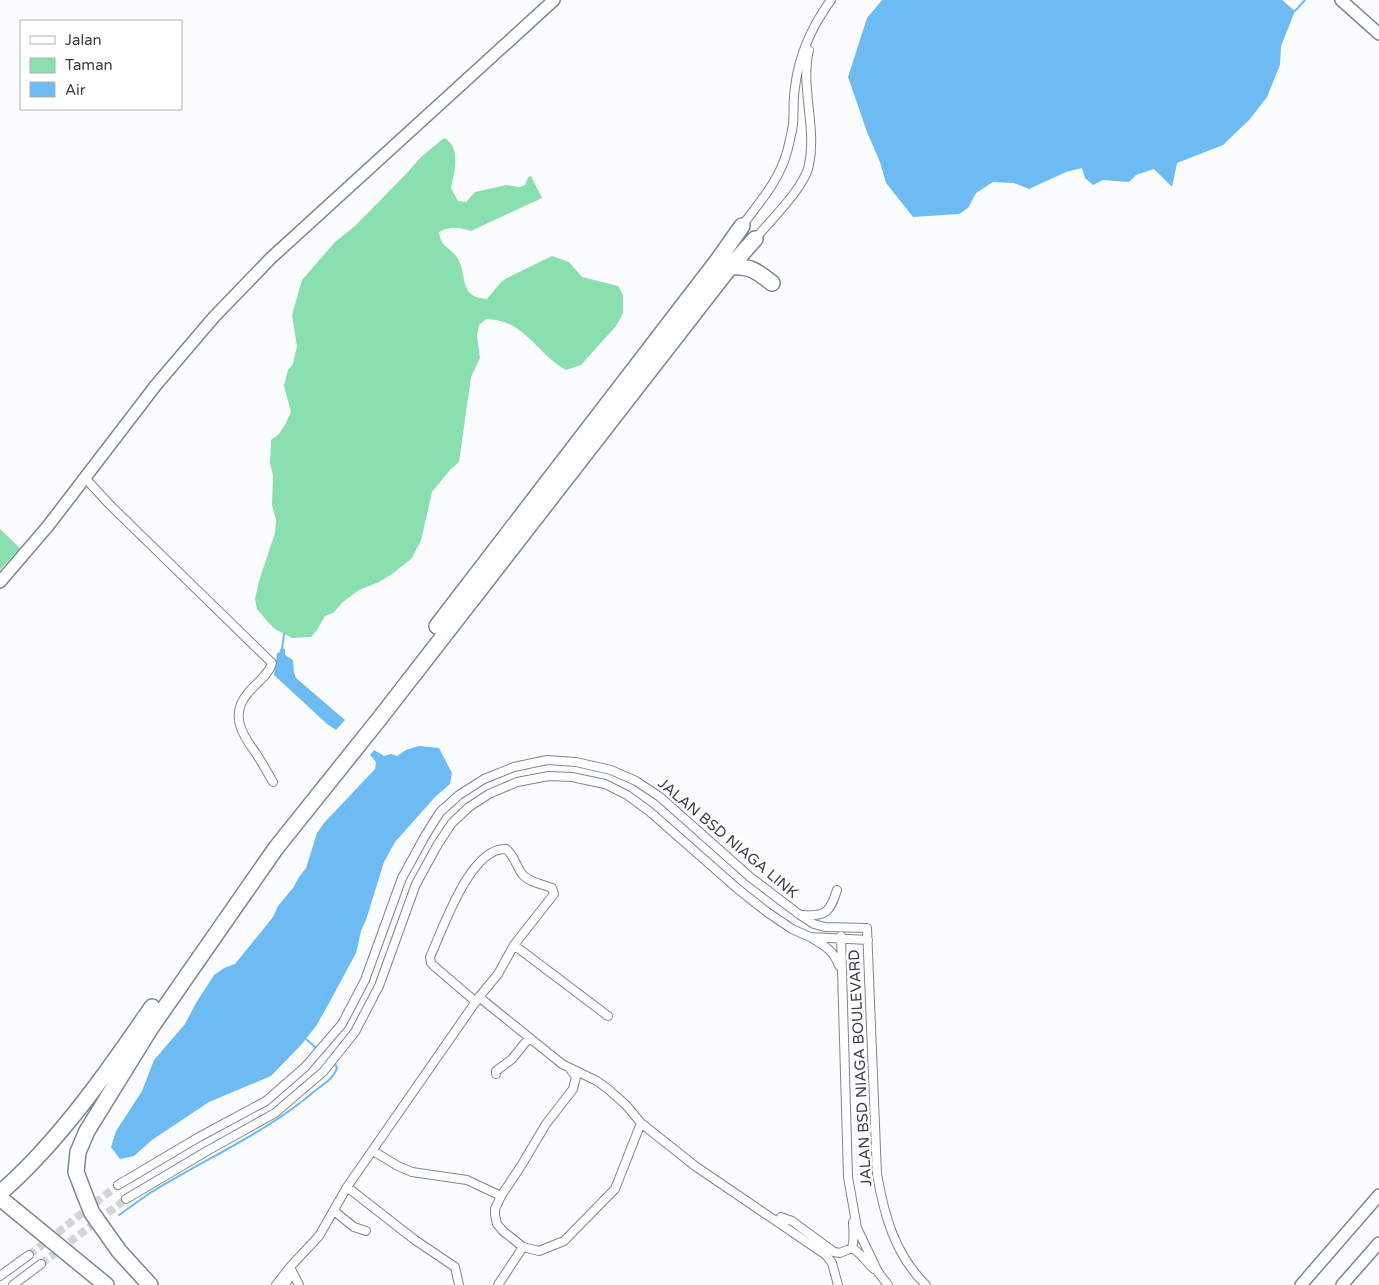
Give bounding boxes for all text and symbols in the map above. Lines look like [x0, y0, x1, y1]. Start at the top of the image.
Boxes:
legend [20, 20, 182, 110]
text: Jalan [65, 31, 102, 49]
text: Taman [65, 56, 113, 74]
text: Air [65, 81, 86, 99]
street label: JALAN BSD NIAGA LINK [654, 774, 802, 902]
street label: JALAN BSD NIAGA BOULEVARD [845, 949, 875, 1187]

